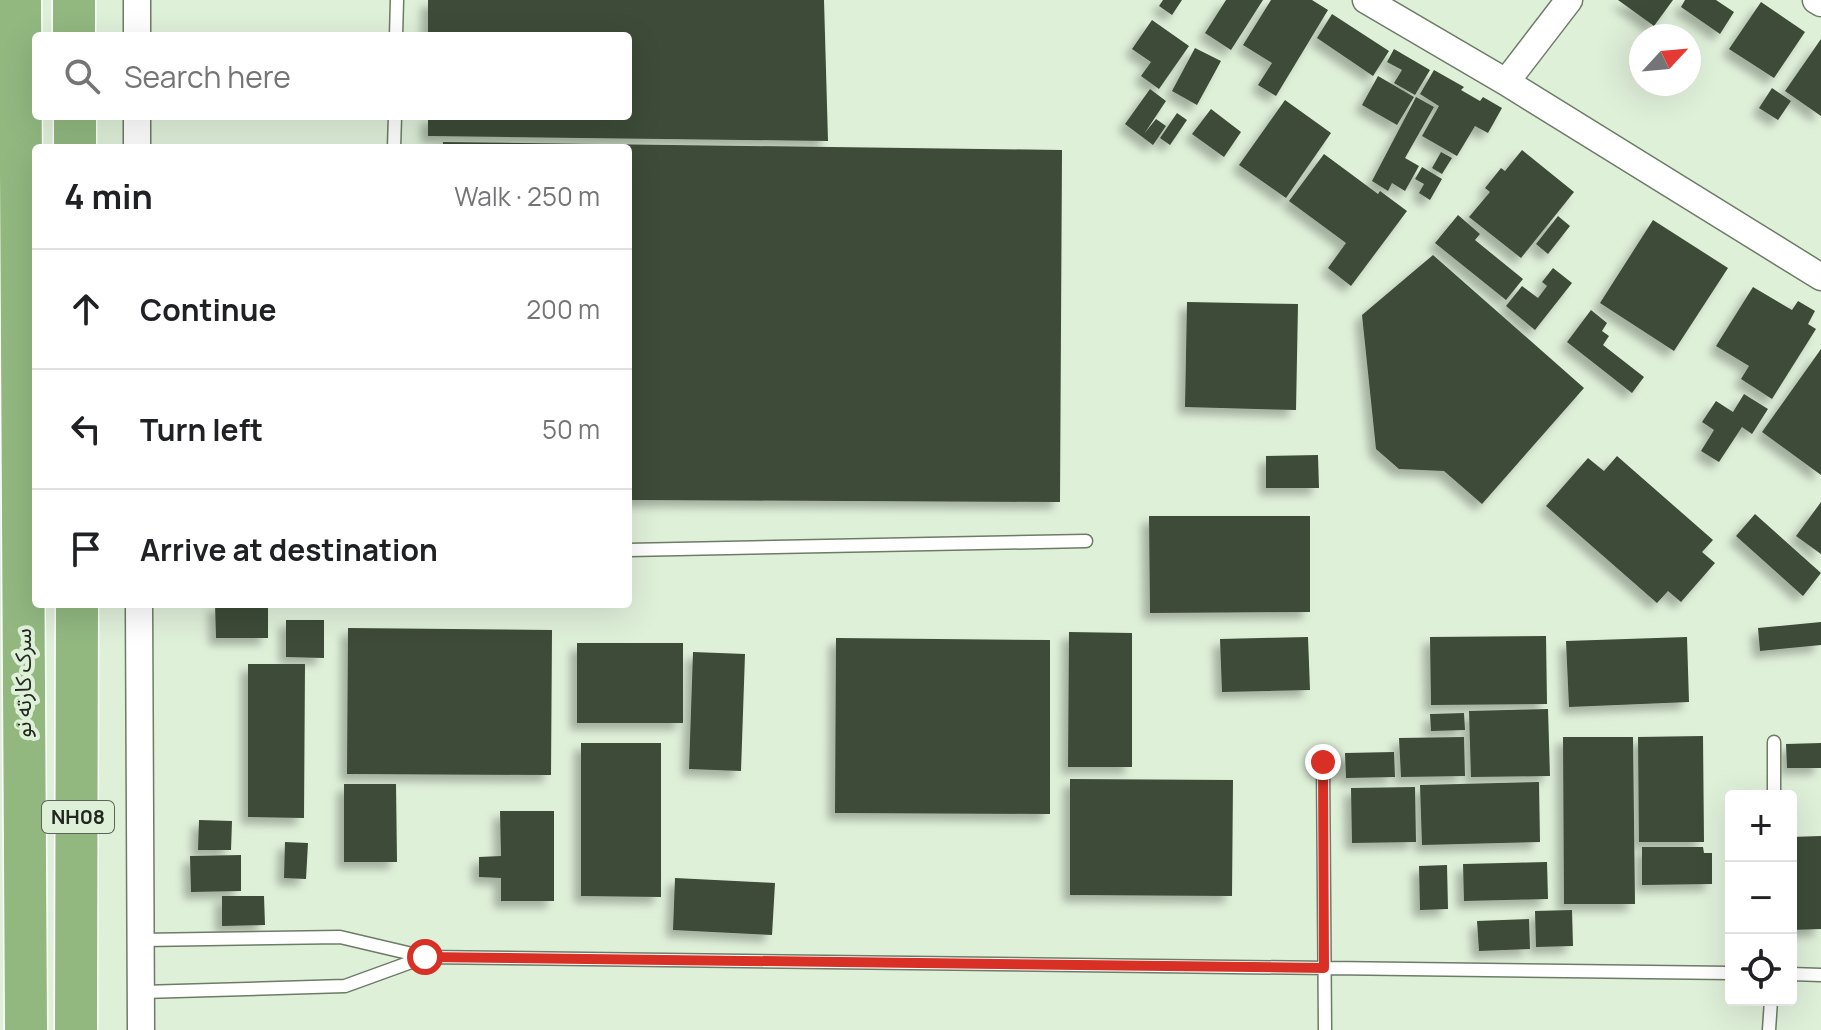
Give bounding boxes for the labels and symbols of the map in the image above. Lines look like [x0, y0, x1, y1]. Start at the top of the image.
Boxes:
north arrow [1629, 24, 1701, 96]
street label: سرک کارته نو [8, 628, 38, 738]
route end [1305, 744, 1341, 780]
road number: NH08 [42, 801, 114, 833]
route start [407, 939, 443, 975]

